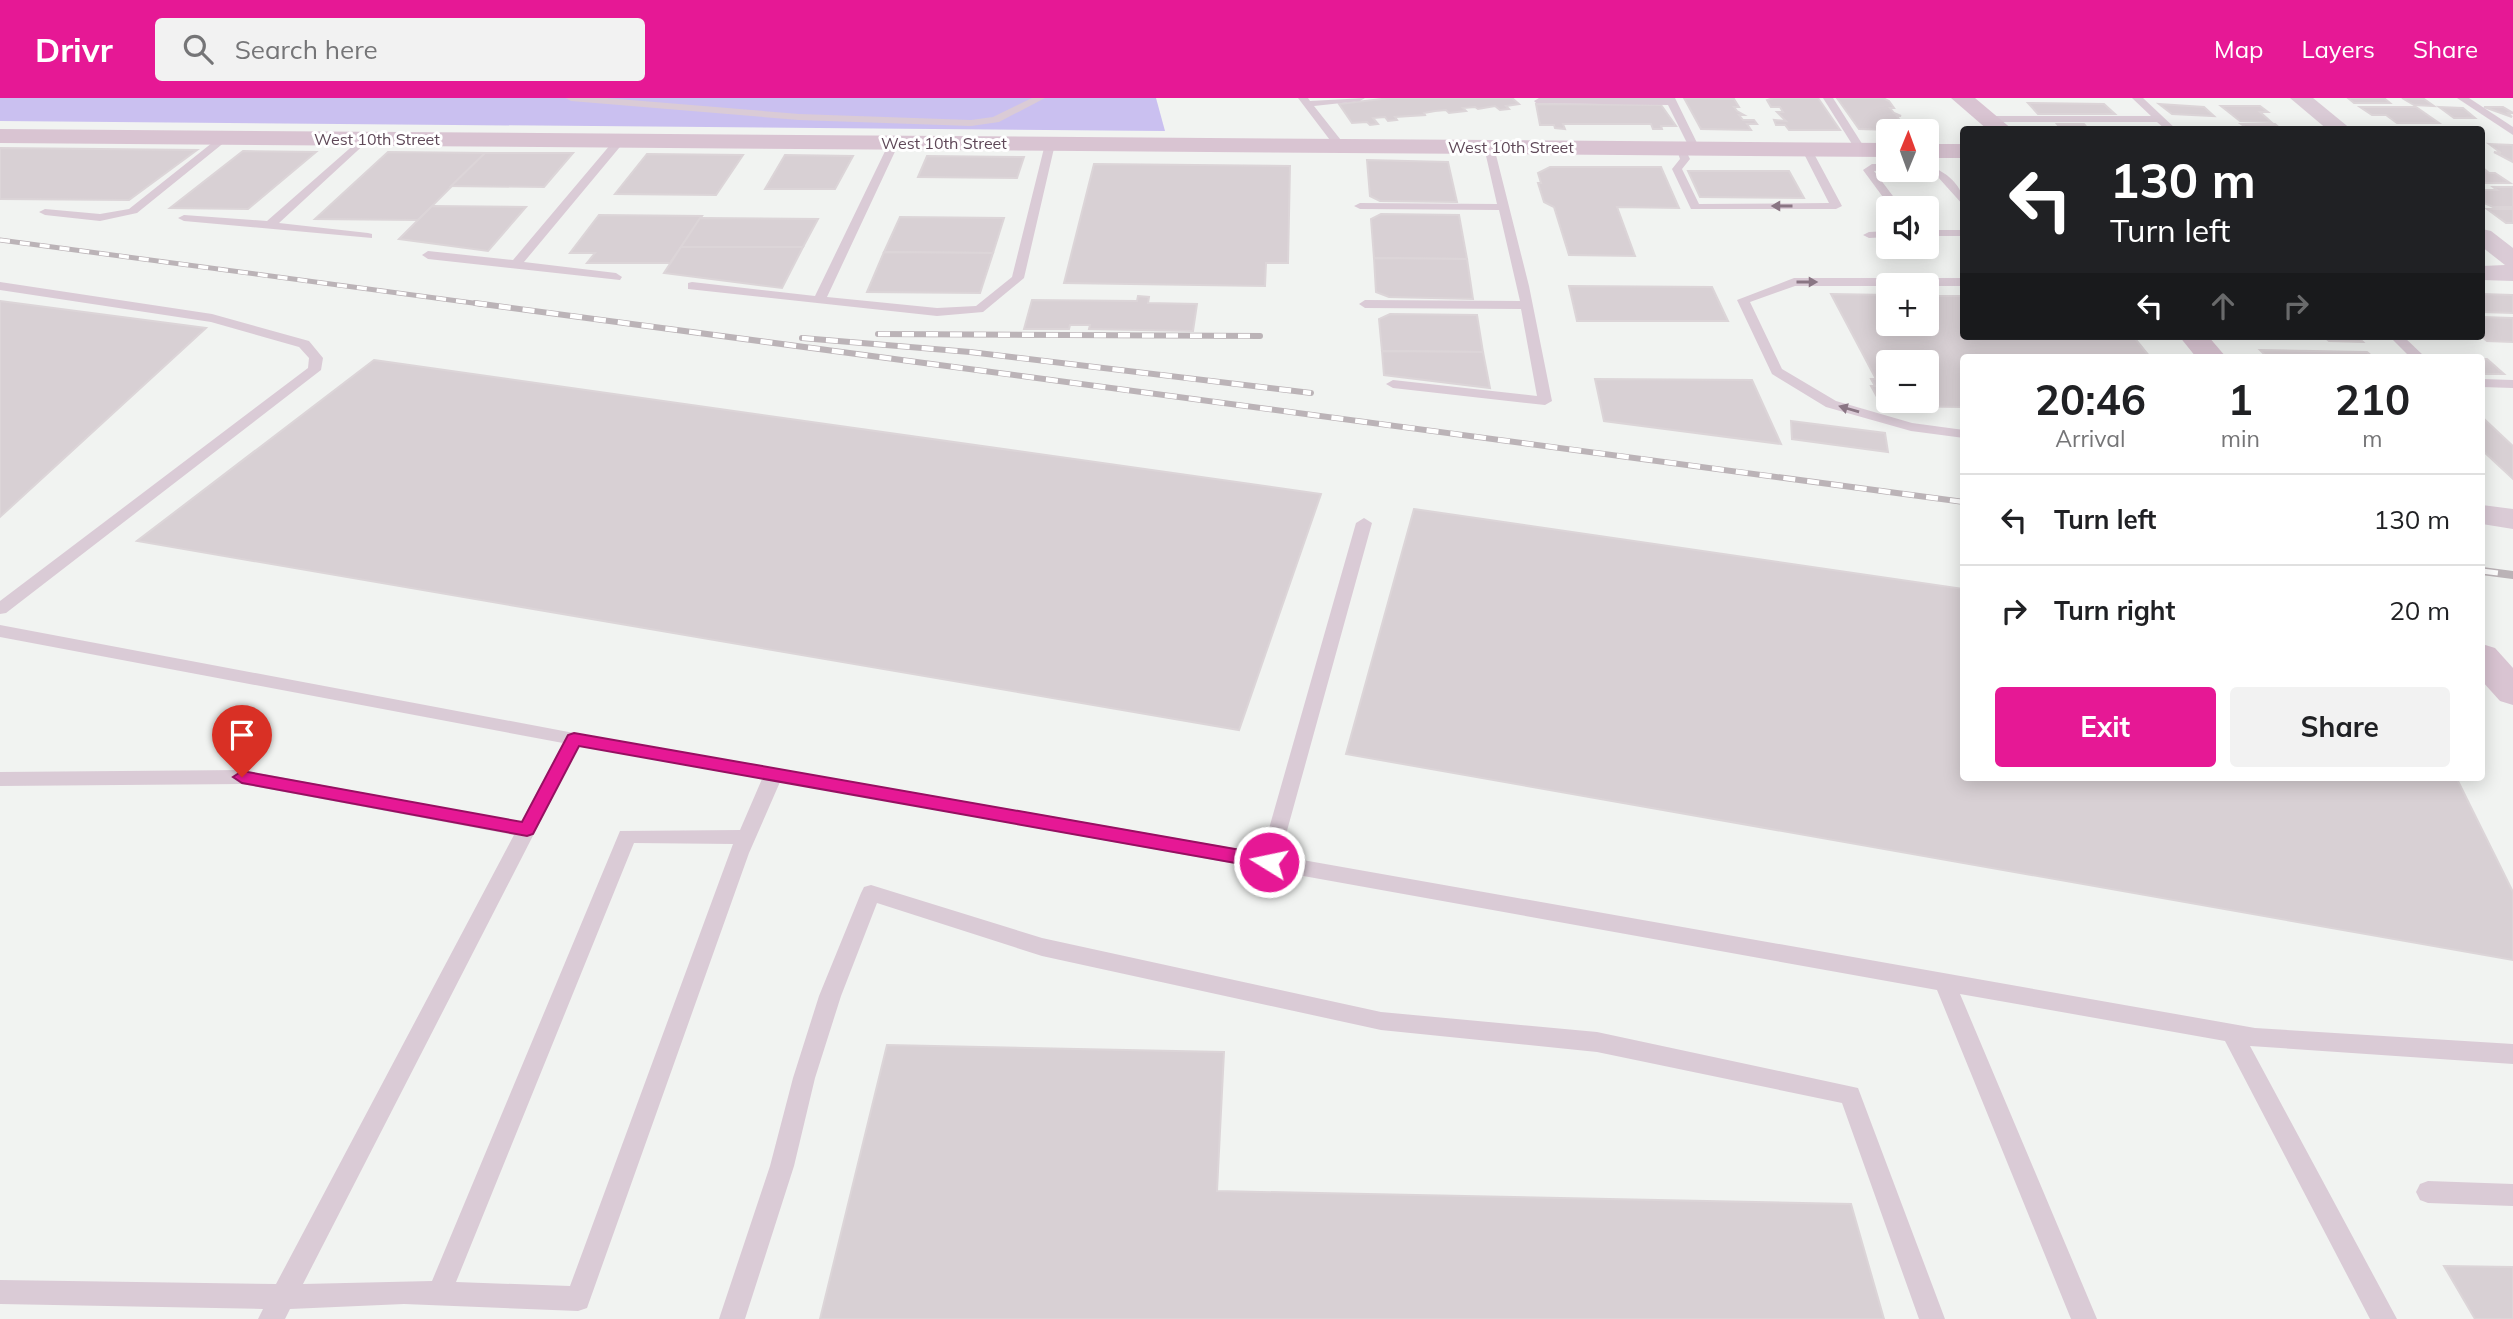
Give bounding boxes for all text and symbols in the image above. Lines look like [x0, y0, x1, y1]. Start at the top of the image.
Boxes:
search box [155, 18, 645, 81]
text: Drivr [35, 29, 113, 70]
icon: search [179, 30, 217, 68]
text: Search here [235, 33, 378, 66]
text: Map [2214, 34, 2263, 64]
text: Layers [2301, 34, 2375, 64]
text: Share [2413, 34, 2478, 64]
north arrow [1876, 119, 1939, 182]
map controls [1876, 119, 1939, 413]
street label: West 10th Street [314, 129, 440, 149]
street label: West 10th Street [881, 133, 1007, 153]
street label: West 10th Street [1448, 137, 1574, 157]
text: 130 m [2110, 149, 2256, 210]
icon: left [1995, 154, 2086, 245]
button: sound [1876, 196, 1939, 259]
one-way arrow [1771, 200, 1793, 212]
text: Turn left [2110, 210, 2230, 250]
button: + [1876, 273, 1939, 336]
one-way arrow [1796, 276, 1818, 288]
icon: left [2131, 287, 2169, 325]
icon: ahead [2204, 287, 2242, 325]
icon: right [2277, 287, 2315, 325]
button: − [1876, 350, 1939, 413]
text: 20:46 [2035, 373, 2146, 426]
text: 1 [2228, 373, 2253, 426]
text: 210 [2335, 373, 2410, 426]
one-way arrow [1838, 403, 1860, 414]
text: Arrival [2055, 424, 2126, 453]
text: min [2221, 424, 2260, 453]
text: m [2362, 424, 2383, 453]
icon: left [1995, 501, 2033, 539]
text: Turn left [2054, 503, 2156, 536]
text: 130 m [2374, 503, 2450, 536]
icon: right [1995, 592, 2033, 630]
text: Turn right [2054, 594, 2175, 627]
text: 20 m [2389, 594, 2450, 627]
button: Exit [1995, 687, 2216, 767]
button: Share [2230, 687, 2450, 767]
pin [212, 705, 272, 777]
icon: arrive [223, 716, 261, 754]
position arrow [1232, 825, 1306, 899]

